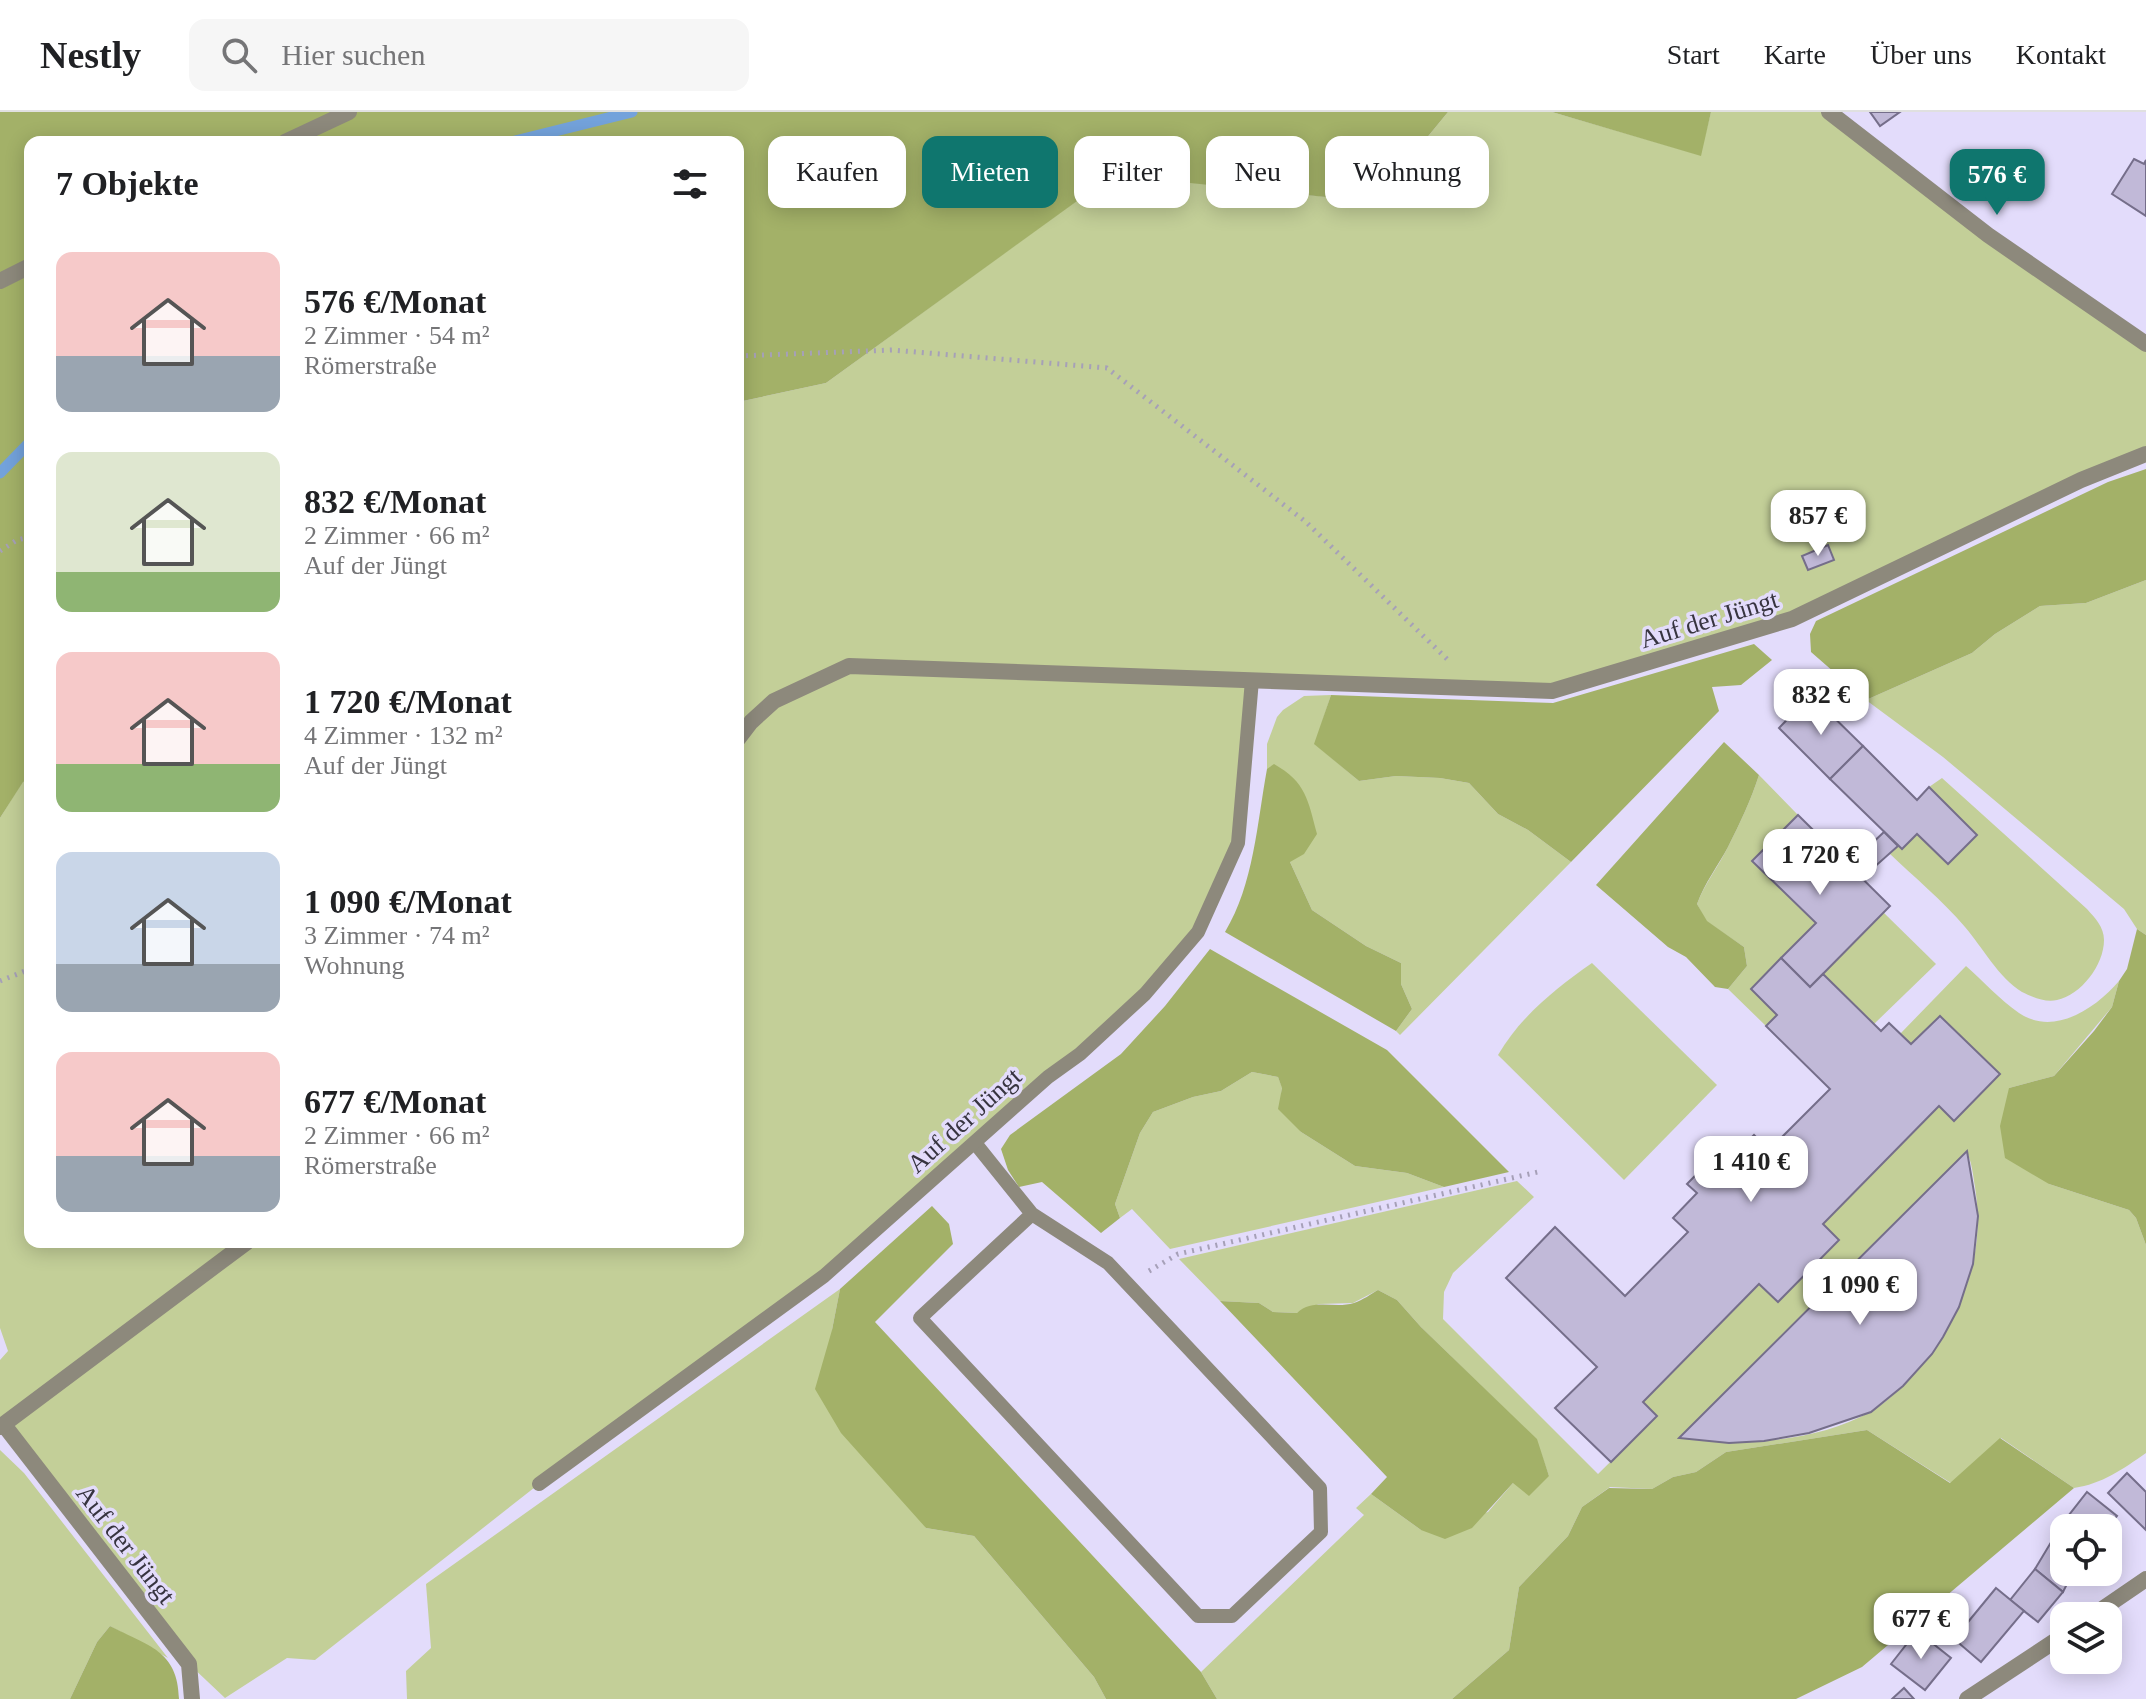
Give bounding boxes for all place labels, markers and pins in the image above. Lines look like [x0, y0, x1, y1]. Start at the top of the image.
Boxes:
pin: 576 € [1941, 149, 2053, 217]
pin: 857 € [1762, 490, 1874, 558]
pin: 832 € [1765, 669, 1877, 737]
pin: 1 720 € [1746, 829, 1894, 897]
pin: 1 410 € [1677, 1136, 1825, 1204]
pin: 1 090 € [1786, 1259, 1934, 1327]
pin: 677 € [1865, 1593, 1977, 1661]

